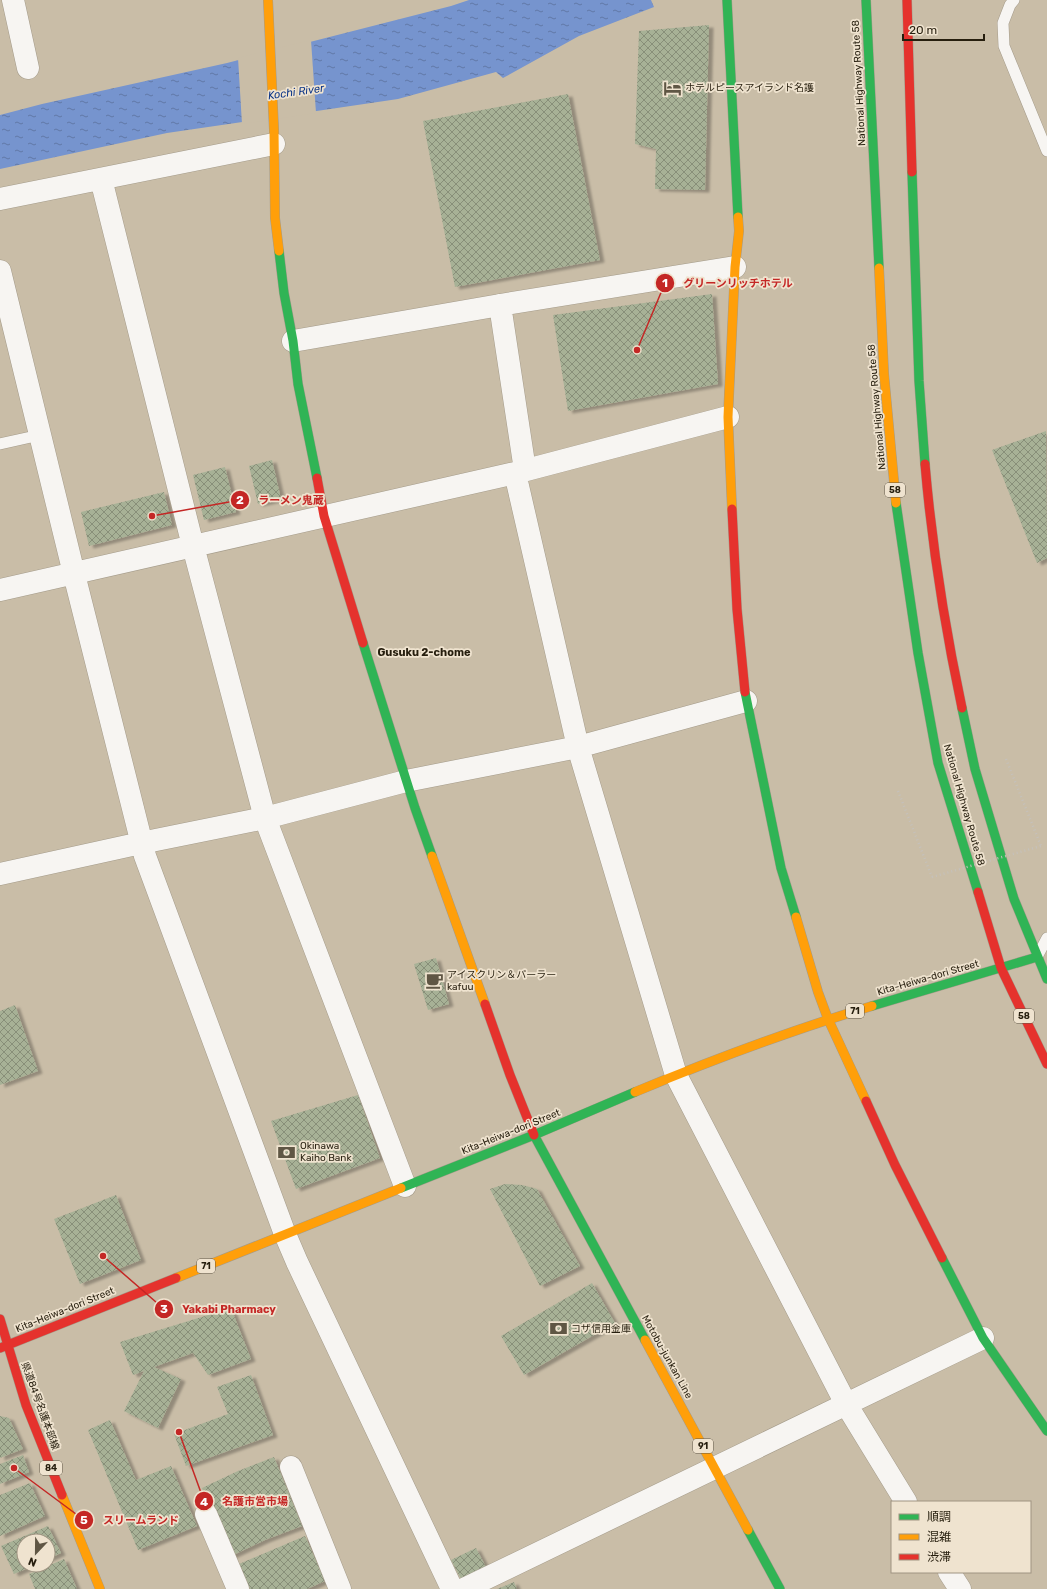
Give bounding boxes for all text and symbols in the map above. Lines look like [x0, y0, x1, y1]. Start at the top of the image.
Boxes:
scale bar [903, 16, 984, 42]
street label: National Highway Route 58 [850, 20, 868, 146]
text: 20 m [909, 23, 937, 37]
hotel icon: ホテルピースアイランド名護 [662, 78, 682, 98]
water label: Kochi River [267, 82, 326, 102]
place label: ホテルピースアイランド名護 [685, 82, 814, 94]
callout: グリーンリッチホテル [655, 271, 801, 294]
text: 1 [662, 276, 668, 290]
text: グリーンリッチホテル [683, 277, 793, 290]
street label: National Highway Route 58 [866, 344, 888, 470]
road number: 58 [885, 483, 905, 497]
callout: ラーメン鬼蔵 [230, 488, 332, 511]
text: 2 [236, 493, 244, 507]
text: ラーメン鬼蔵 [258, 494, 324, 507]
district label: Gusuku 2-chome [377, 646, 471, 659]
street label: National Highway Route 58 [941, 743, 987, 867]
street label: Kita-Heiwa-dori Street [876, 958, 980, 998]
place label: アイスクリン＆パーラー kafuu [447, 969, 556, 993]
cafe icon: アイスクリン＆パーラー kafuu [424, 971, 444, 991]
road number: 71 [846, 1004, 864, 1018]
road number: 58 [1014, 1009, 1034, 1023]
street label: Kita-Heiwa-dori Street [460, 1107, 562, 1157]
place label: Okinawa Kaiho Bank [300, 1140, 352, 1164]
bank icon: Okinawa Kaiho Bank [277, 1142, 297, 1162]
road number: 71 [197, 1259, 215, 1273]
street label: Kita-Heiwa-dori Street [14, 1285, 116, 1335]
callout: Yakabi Pharmacy [154, 1298, 284, 1321]
text: 3 [160, 1302, 168, 1316]
text: Yakabi Pharmacy [182, 1303, 276, 1316]
street label: Motobu-junkan Line [639, 1313, 695, 1401]
bank icon: コザ信用金庫 [548, 1319, 568, 1339]
place label: コザ信用金庫 [571, 1323, 631, 1335]
street label: 県道84号名護本部線 [19, 1360, 61, 1452]
road number: 91 [693, 1439, 713, 1453]
road number: 84 [40, 1461, 62, 1475]
callout: 名護市営市場 [194, 1490, 296, 1513]
text: 4 [200, 1495, 208, 1509]
text: 名護市営市場 [222, 1495, 288, 1508]
legend [891, 1501, 1031, 1573]
callout: スリームランド [74, 1508, 187, 1531]
text: 順調 [927, 1510, 951, 1524]
text: 5 [80, 1513, 88, 1527]
text: スリームランド [103, 1514, 179, 1527]
text: 混雑 [927, 1530, 951, 1544]
north arrow [16, 1533, 56, 1573]
text: 渋滞 [927, 1550, 951, 1564]
text: N [26, 1554, 39, 1569]

